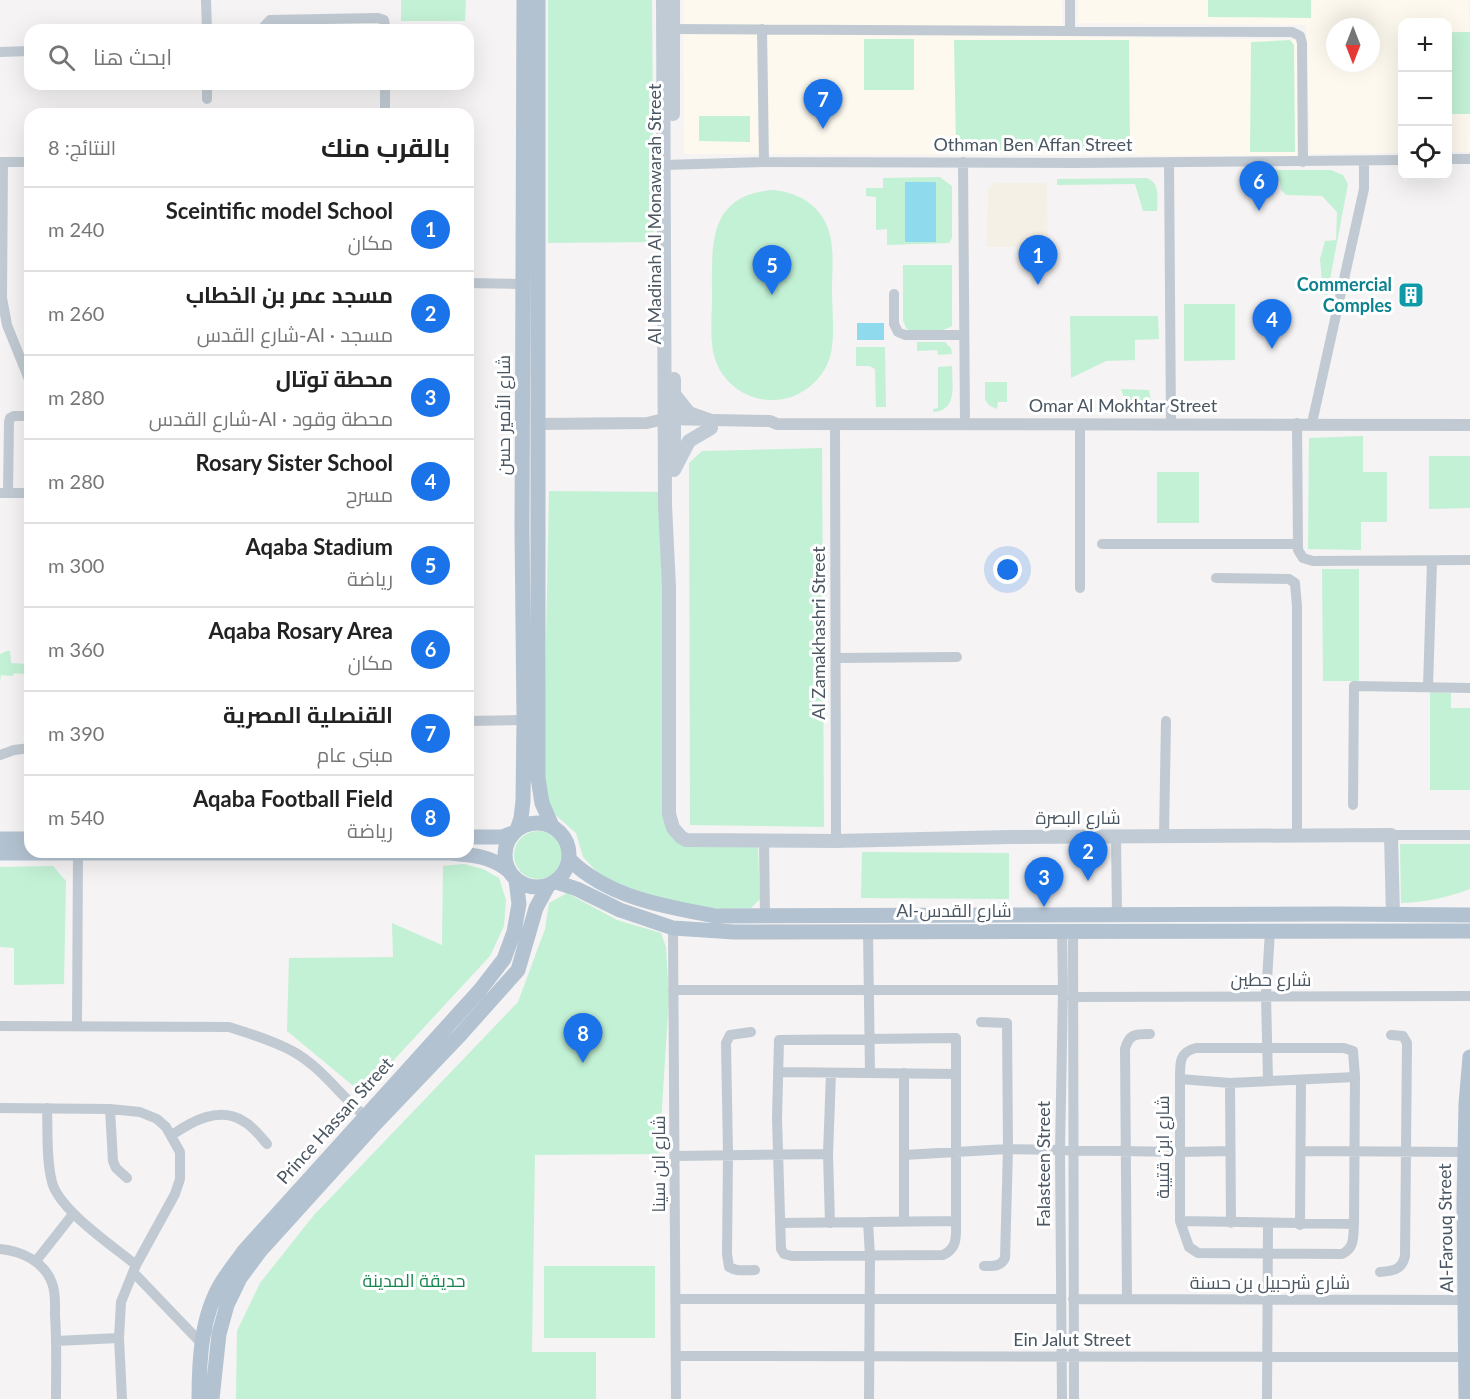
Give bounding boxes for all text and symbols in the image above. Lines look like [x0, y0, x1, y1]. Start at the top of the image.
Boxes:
north arrow [1326, 18, 1380, 72]
map controls [1398, 18, 1452, 180]
button: + [1398, 18, 1452, 72]
search box [24, 24, 474, 90]
icon: search [45, 41, 78, 74]
text: ابحث هنا [93, 43, 172, 70]
button: − [1398, 72, 1452, 126]
pin: 7 [804, 80, 842, 129]
street label: Al Madinah Al Monawarah Street [643, 83, 665, 344]
button: locate [1398, 126, 1452, 180]
text: بالقرب منك [321, 131, 450, 163]
street label: Othman Ben Affan Street [933, 133, 1133, 155]
text: النتائج: 8 [48, 135, 116, 159]
pin: 6 [1240, 162, 1278, 211]
text: Sceintific model School [166, 197, 393, 224]
text: 240 m [48, 217, 104, 241]
text: 1 [425, 217, 436, 241]
text: مكان [348, 230, 393, 254]
pin: 1 [1018, 236, 1058, 285]
pin: 5 [752, 246, 792, 295]
place label: Commercial Comples [1297, 273, 1392, 316]
building icon: Commercial Comples [1396, 280, 1426, 310]
text: مسجد عمر بن الخطاب [186, 281, 393, 308]
pin: 4 [1252, 300, 1292, 349]
text: 260 m [48, 301, 104, 325]
text: 2 [425, 301, 436, 325]
text: مسجد · Al-شارع القدس [197, 322, 393, 346]
street label: شارع الأمير حسن [492, 355, 516, 475]
text: محطة توتال [276, 365, 393, 392]
text: 280 m [48, 385, 104, 409]
text: 3 [425, 385, 436, 409]
street label: Omar Al Mokhtar Street [1029, 394, 1218, 416]
text: محطة وقود · Al-شارع القدس [149, 406, 393, 430]
text: Rosary Sister School [196, 449, 393, 476]
text: 280 m [48, 469, 104, 493]
text: 4 [425, 469, 436, 493]
text: مسرح [346, 482, 393, 506]
text: Aqaba Stadium [245, 533, 393, 560]
street label: Al Zamakhashri Street [807, 546, 829, 720]
text: 300 m [48, 553, 104, 577]
text: 5 [425, 553, 436, 577]
your location [993, 555, 1022, 584]
text: رياضة [347, 566, 393, 590]
text: Aqaba Rosary Area [208, 617, 393, 644]
text: 360 m [48, 637, 104, 661]
text: 6 [425, 637, 436, 661]
text: مكان [348, 650, 393, 674]
text: القنصلية المصرية [223, 701, 393, 728]
text: 390 m [48, 721, 104, 745]
text: 7 [425, 721, 436, 745]
text: مبنى عام [317, 742, 393, 766]
text: Aqaba Football Field [193, 785, 393, 812]
text: 540 m [48, 805, 104, 829]
text: 8 [425, 805, 436, 829]
street label: شارع البصرة [1035, 806, 1121, 830]
text: رياضة [347, 818, 393, 842]
pin: 2 [1068, 832, 1108, 881]
pin: 3 [1024, 858, 1064, 907]
street label: Al-شارع القدس [896, 899, 1012, 923]
street label: شارع حطين [1231, 968, 1311, 992]
pin: 8 [564, 1014, 602, 1063]
street label: Prince Hassan Street [272, 1052, 397, 1188]
street label: شارع ابن قتيبة [1151, 1095, 1175, 1199]
street label: Falasteen Street [1032, 1100, 1054, 1227]
street label: شارع ابن سينا [647, 1115, 671, 1213]
street label: Al-Farouq Street [1433, 1163, 1457, 1293]
park label: حديقة المدينة [362, 1269, 466, 1291]
street label: شارع شرحبيل بن حسنة [1190, 1271, 1350, 1295]
street label: Ein Jalut Street [1013, 1328, 1131, 1350]

